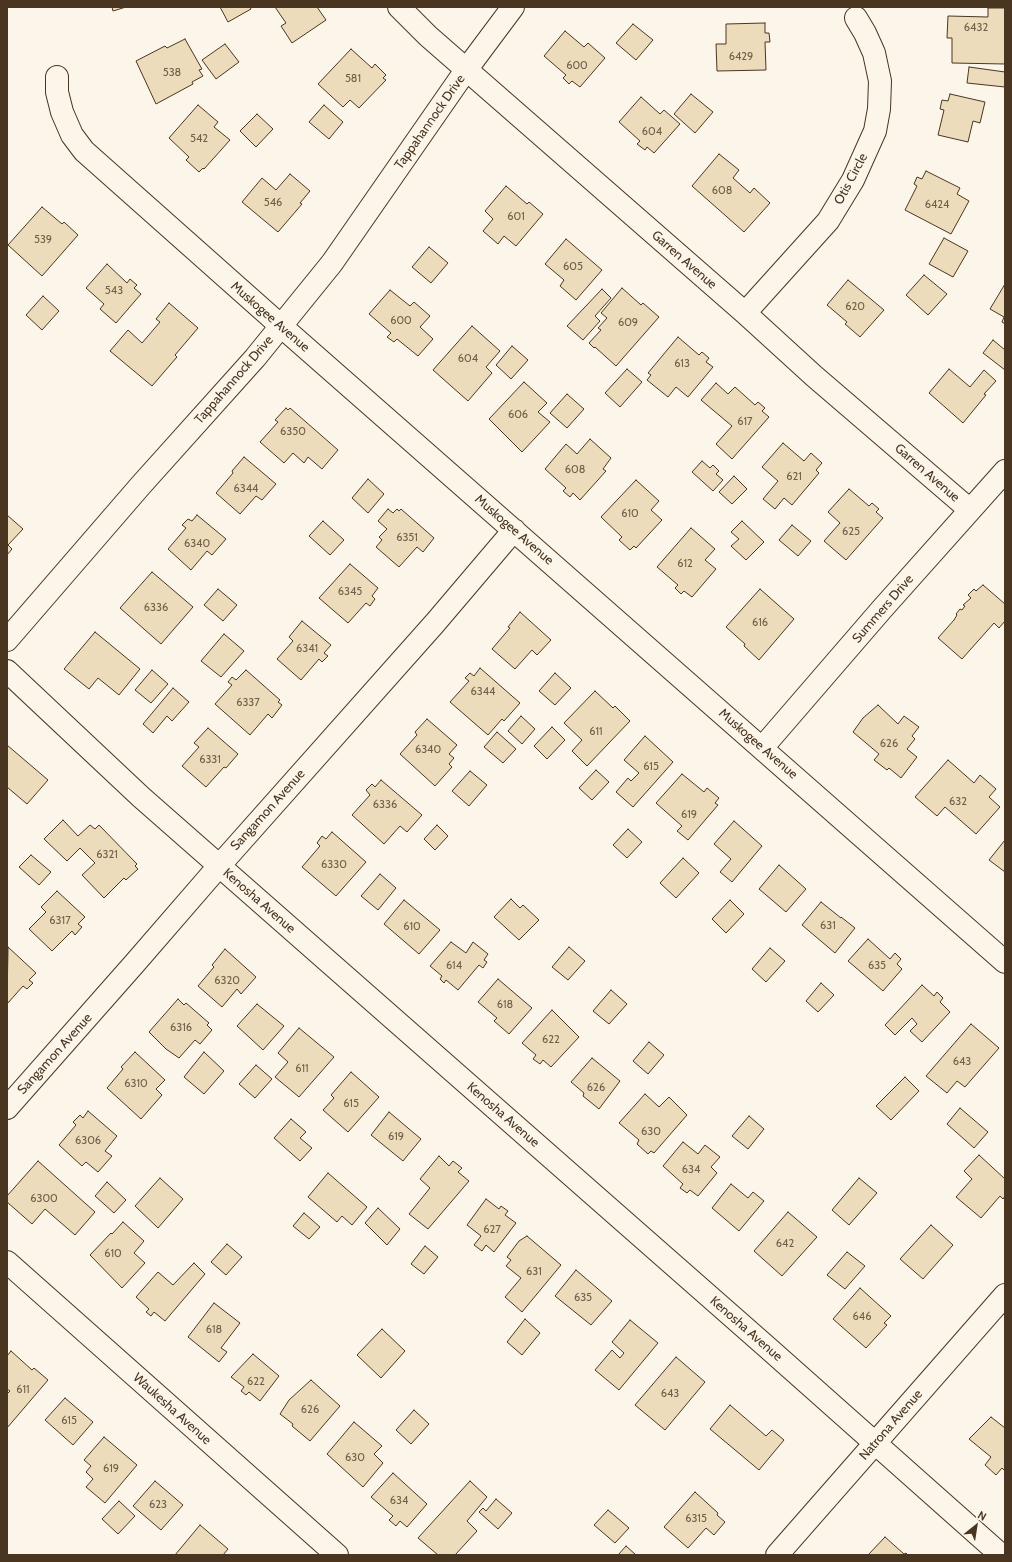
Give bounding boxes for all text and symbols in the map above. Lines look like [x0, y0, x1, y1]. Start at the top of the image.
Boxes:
house number: 6432 [964, 21, 988, 35]
house number: 6429 [729, 50, 753, 64]
house number: 600 [566, 59, 588, 73]
house number: 538 [163, 66, 181, 80]
house number: 581 [345, 72, 361, 86]
street label: Tappahannock Drive [392, 72, 468, 172]
house number: 604 [642, 125, 662, 139]
house number: 542 [190, 132, 208, 146]
street label: Otis Circle [831, 151, 871, 207]
house number: 608 [712, 184, 732, 198]
house number: 546 [264, 196, 282, 210]
house number: 6424 [925, 198, 949, 212]
house number: 601 [507, 210, 525, 224]
street label: Garren Avenue [648, 228, 720, 292]
house number: 539 [34, 233, 52, 247]
house number: 605 [563, 260, 583, 274]
street label: Muskogee Avenue [227, 279, 313, 355]
house number: 543 [105, 284, 123, 298]
house number: 620 [845, 300, 865, 314]
house number: 600 [390, 314, 412, 328]
house number: 609 [618, 316, 638, 330]
street label: Tappahannock Drive [191, 333, 277, 427]
house number: 604 [458, 352, 478, 366]
house number: 613 [674, 357, 690, 371]
house number: 606 [508, 408, 528, 422]
house number: 617 [737, 415, 753, 429]
house number: 6350 [280, 425, 306, 439]
street label: Garren Avenue [891, 441, 963, 505]
house number: 608 [565, 463, 585, 477]
house number: 621 [786, 470, 802, 484]
house number: 6344 [234, 482, 258, 496]
street label: Muskogee Avenue [471, 492, 557, 568]
house number: 610 [621, 507, 639, 521]
house number: 625 [842, 525, 860, 539]
house number: 6351 [396, 531, 418, 545]
house number: 6340 [184, 537, 210, 551]
house number: 612 [677, 557, 693, 571]
street label: Summers Drive [849, 572, 917, 646]
house number: 6345 [338, 585, 362, 599]
house number: 6336 [144, 601, 168, 615]
house number: 616 [752, 616, 768, 630]
house number: 6341 [296, 642, 318, 656]
house number: 6344 [471, 685, 495, 699]
house number: 6337 [236, 696, 260, 710]
street label: Muskogee Avenue [715, 706, 801, 782]
house number: 611 [589, 725, 603, 739]
house number: 626 [880, 737, 898, 751]
house number: 6340 [415, 743, 441, 757]
house number: 6331 [199, 753, 221, 767]
house number: 615 [643, 760, 659, 774]
street label: Sangamon Avenue [227, 766, 309, 854]
house number: 632 [949, 795, 967, 809]
house number: 6336 [373, 798, 397, 812]
house number: 619 [681, 808, 697, 822]
house number: 6321 [96, 848, 118, 862]
house number: 6330 [321, 858, 347, 872]
street label: Kenosha Avenue [220, 865, 298, 937]
house number: 6317 [49, 914, 71, 928]
house number: 631 [820, 919, 836, 933]
house number: 610 [403, 920, 421, 934]
house number: 614 [446, 959, 462, 973]
house number: 635 [868, 959, 886, 973]
house number: 6320 [214, 974, 240, 988]
house number: 618 [497, 998, 513, 1012]
street label: Sangamon Avenue [14, 1010, 96, 1098]
house number: 6316 [170, 1021, 192, 1035]
house number: 622 [542, 1033, 560, 1047]
house number: 643 [953, 1055, 971, 1069]
house number: 611 [295, 1062, 309, 1076]
house number: 6310 [124, 1077, 148, 1091]
street label: Kenosha Avenue [464, 1079, 542, 1151]
house number: 626 [587, 1081, 605, 1095]
house number: 615 [343, 1097, 359, 1111]
house number: 630 [641, 1125, 661, 1139]
house number: 619 [388, 1130, 404, 1144]
house number: 6306 [75, 1134, 101, 1148]
house number: 634 [682, 1163, 700, 1177]
house number: 6300 [30, 1192, 58, 1206]
house number: 627 [483, 1223, 501, 1237]
house number: 642 [776, 1237, 794, 1251]
house number: 610 [104, 1247, 122, 1261]
house number: 631 [526, 1265, 542, 1279]
house number: 635 [574, 1291, 592, 1305]
street label: Kenosha Avenue [707, 1293, 785, 1365]
house number: 646 [853, 1310, 871, 1324]
house number: 618 [206, 1323, 222, 1337]
street label: Waukesha Avenue [130, 1370, 214, 1448]
house number: 622 [247, 1375, 265, 1389]
house number: 611 [16, 1383, 30, 1397]
house number: 643 [661, 1387, 679, 1401]
street label: Natrona Avenue [856, 1387, 926, 1463]
house number: 626 [301, 1403, 319, 1417]
house number: 615 [61, 1414, 77, 1428]
house number: 630 [345, 1451, 365, 1465]
house number: 619 [103, 1462, 119, 1476]
house number: 634 [390, 1494, 408, 1508]
house number: 623 [149, 1498, 167, 1512]
north arrow [956, 1506, 996, 1546]
text: N [975, 1508, 989, 1524]
house number: 6315 [685, 1512, 707, 1526]

